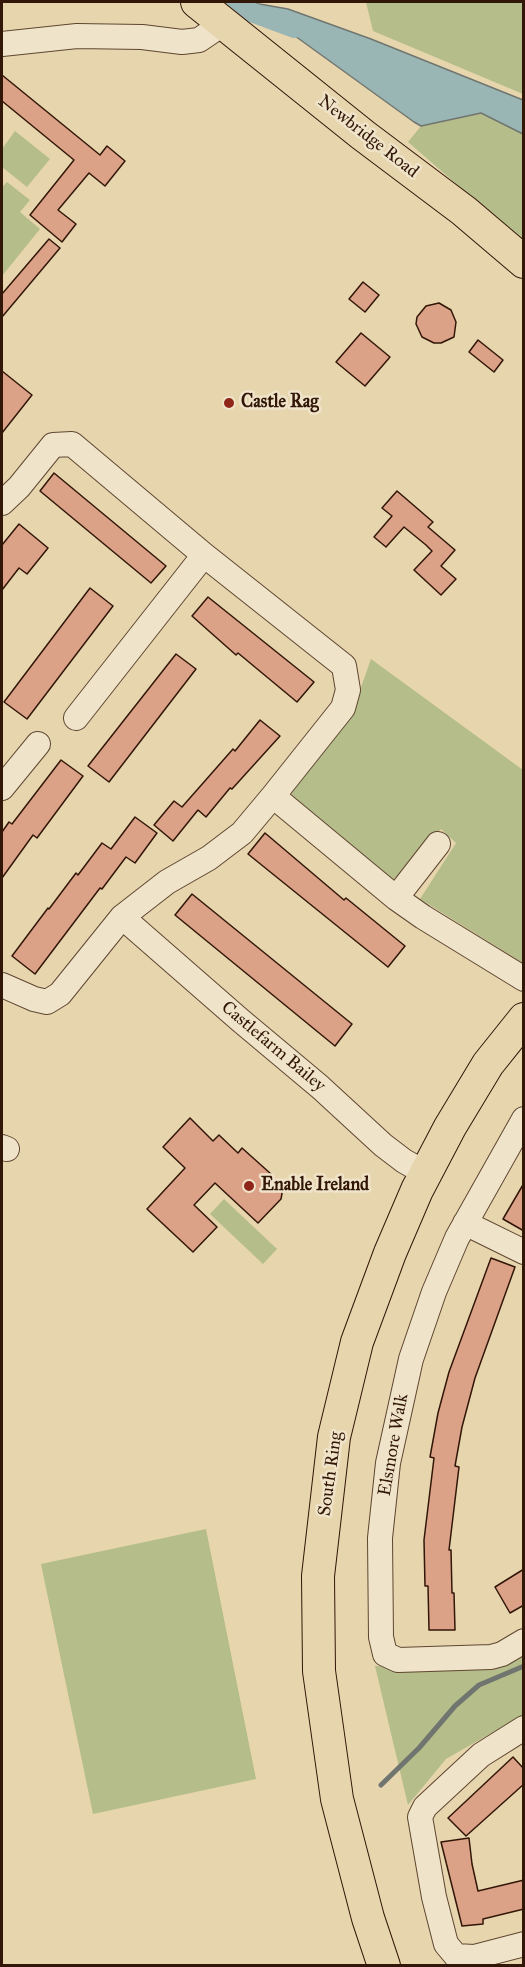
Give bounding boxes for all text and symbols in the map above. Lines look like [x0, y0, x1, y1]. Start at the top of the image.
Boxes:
street label: Newbridge Road [313, 91, 423, 183]
place label: Castle Rag [241, 392, 319, 414]
marker: Castle Rag [222, 396, 236, 410]
street label: Castlefarm Bailey [216, 997, 330, 1097]
place label: Enable Ireland [261, 1175, 369, 1197]
marker: Enable Ireland [242, 1179, 256, 1193]
street label: Elsmore Walk [374, 1392, 414, 1498]
street label: South Ring [314, 1430, 348, 1518]

